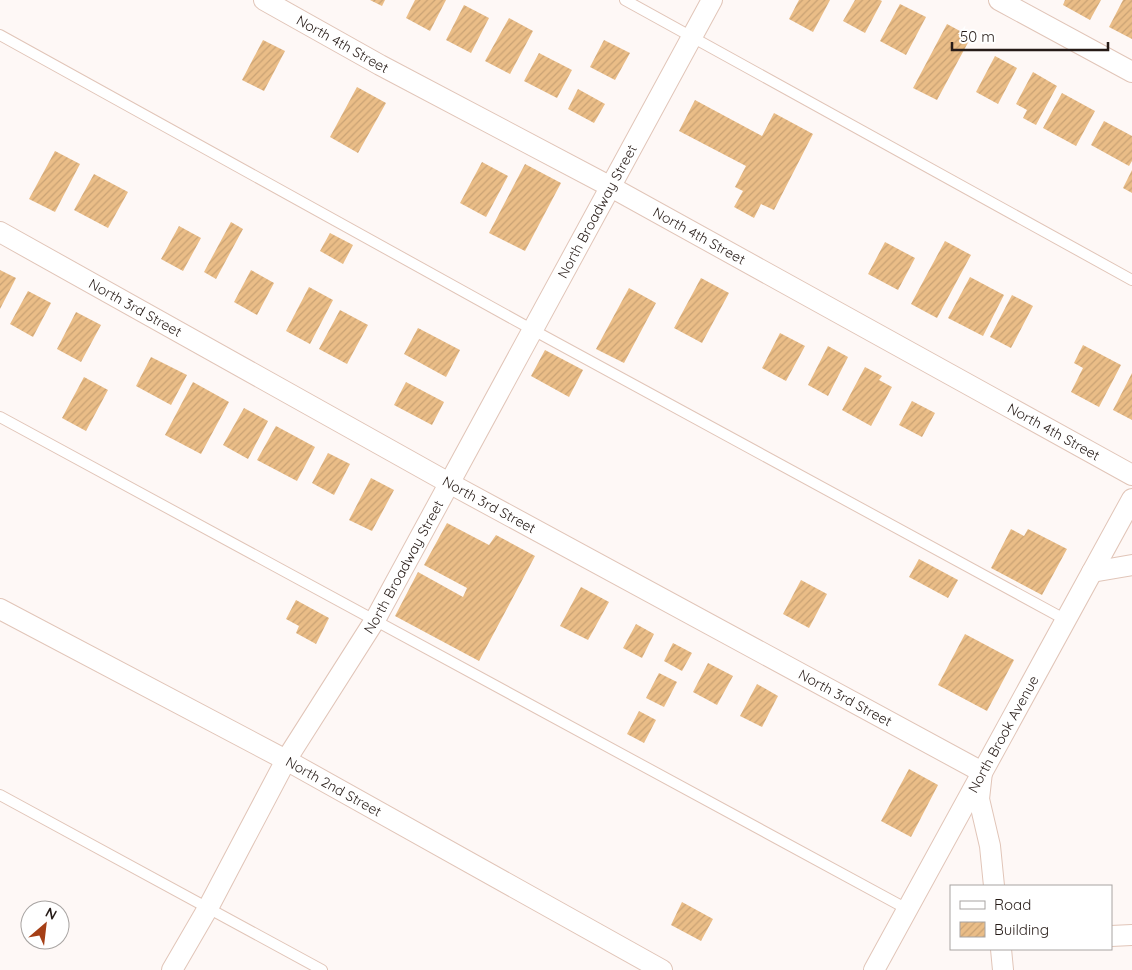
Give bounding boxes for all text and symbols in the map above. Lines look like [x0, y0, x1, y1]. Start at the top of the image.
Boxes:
street label: North 4th Street [293, 11, 392, 77]
scale bar [952, 20, 1108, 52]
text: 50 m [960, 27, 995, 46]
street label: North Broadway Street [554, 141, 641, 281]
street label: North 4th Street [650, 203, 749, 269]
street label: North 3rd Street [86, 274, 185, 341]
street label: North 4th Street [1004, 399, 1103, 465]
street label: North 3rd Street [439, 472, 539, 537]
street label: North Broadway Street [360, 497, 447, 637]
street label: North 3rd Street [795, 665, 895, 731]
street label: North Brook Avenue [964, 672, 1043, 796]
street label: North 2nd Street [283, 753, 385, 821]
legend [950, 885, 1112, 950]
text: Road [994, 895, 1031, 914]
north arrow [20, 900, 70, 950]
text: N [42, 903, 60, 924]
text: Building [994, 920, 1049, 939]

